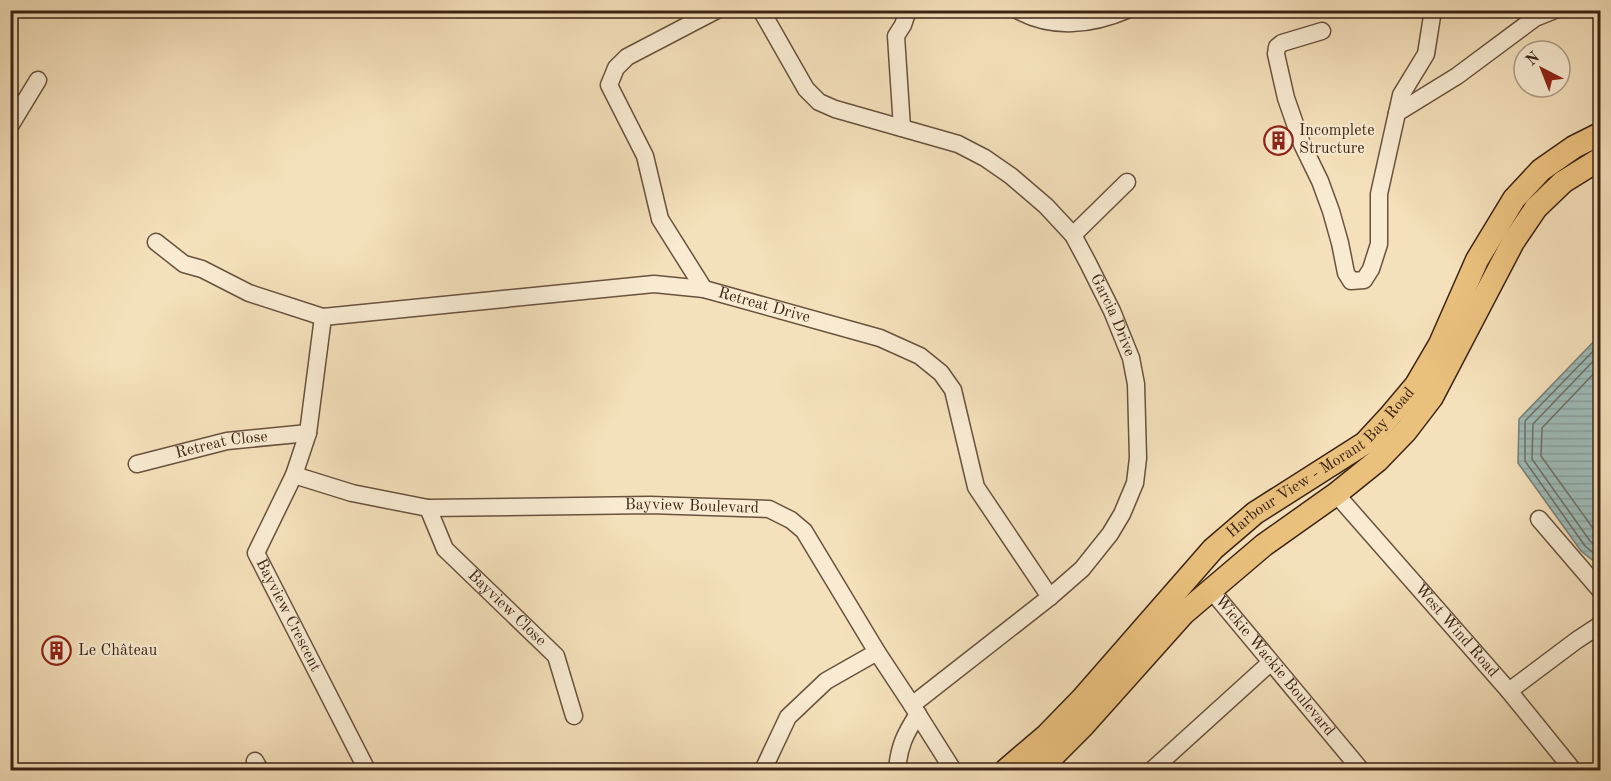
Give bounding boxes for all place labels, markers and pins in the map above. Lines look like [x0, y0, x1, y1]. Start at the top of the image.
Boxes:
place label: Incomplete Structure [1299, 123, 1375, 157]
building icon: Incomplete Structure [1262, 124, 1294, 156]
building icon: Le Château [41, 635, 73, 667]
place label: Le Château [78, 643, 158, 659]

